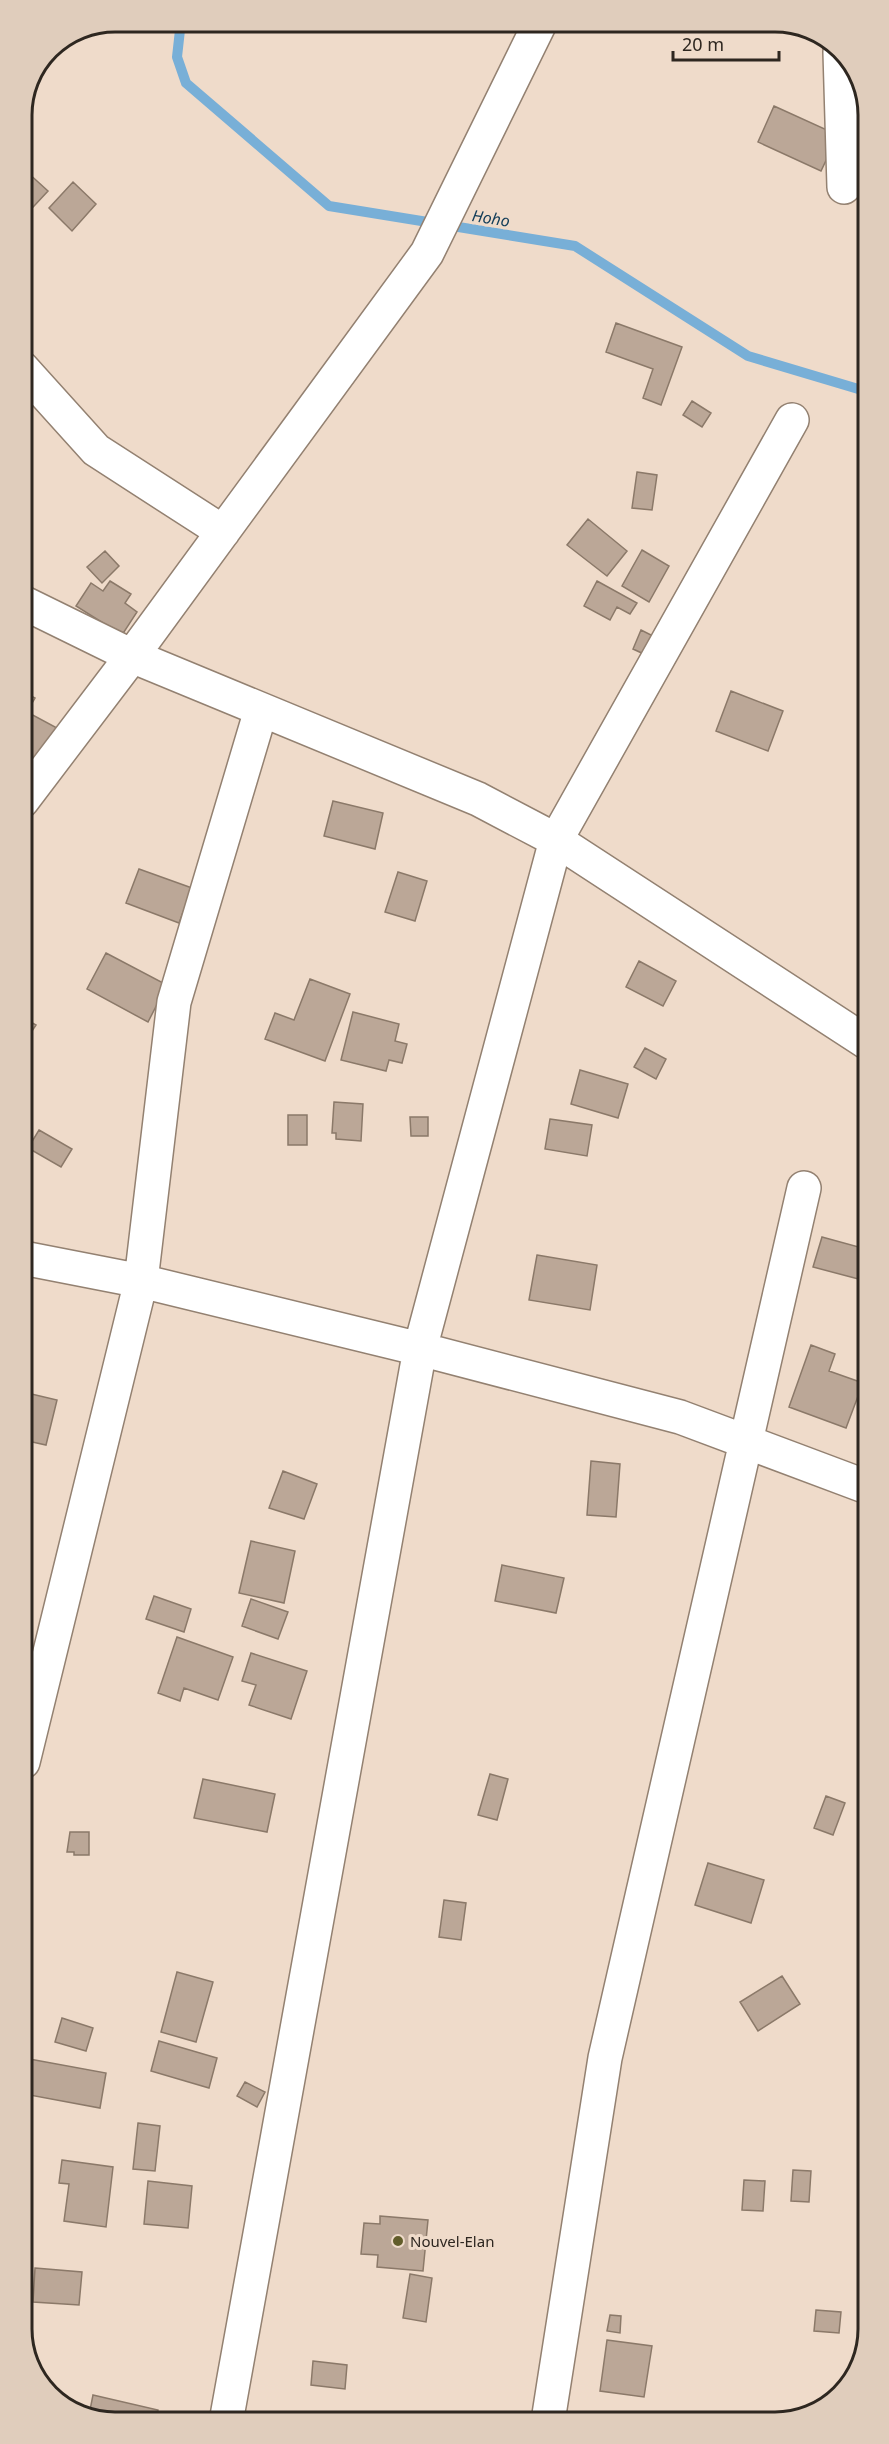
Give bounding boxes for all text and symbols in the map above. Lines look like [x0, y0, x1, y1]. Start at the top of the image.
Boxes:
scale bar [673, 24, 780, 62]
text: 20 m [682, 32, 724, 56]
water label: Hoho [470, 204, 512, 232]
place label: Nouvel-Elan [410, 2231, 494, 2251]
marker: Nouvel-Elan [391, 2234, 405, 2248]

